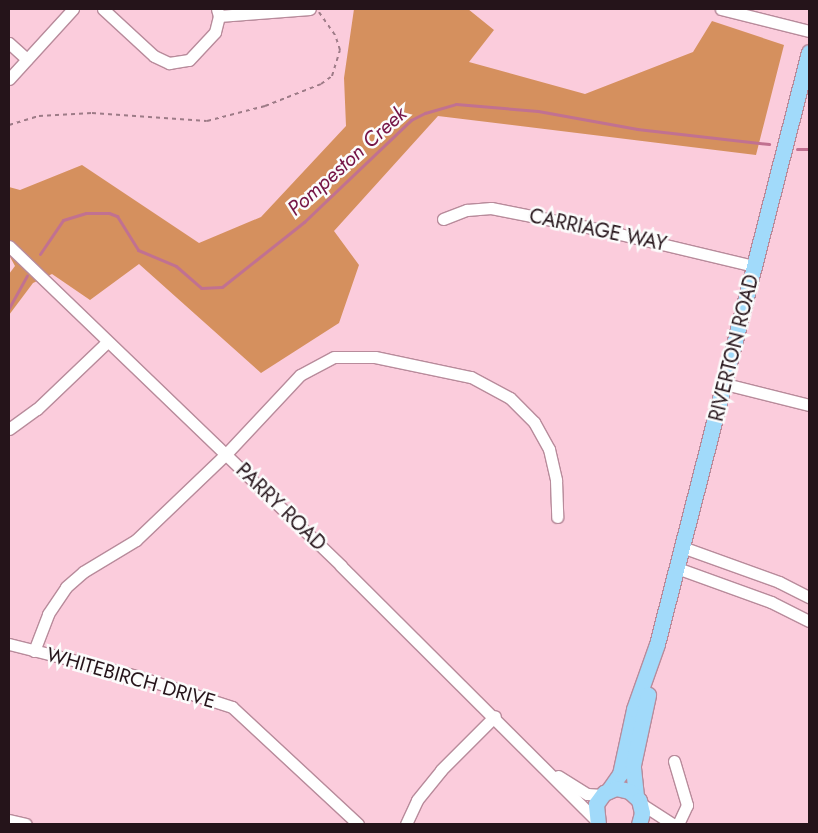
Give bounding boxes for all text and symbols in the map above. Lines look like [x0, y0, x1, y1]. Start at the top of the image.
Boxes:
water label: Pompeston Creek [282, 101, 412, 221]
street label: CARRIAGE WAY [527, 204, 669, 256]
street label: RIVERTON ROAD [704, 272, 764, 424]
street label: PARRY ROAD [231, 458, 331, 556]
street label: WHITEBIRCH DRIVE [44, 642, 218, 714]

